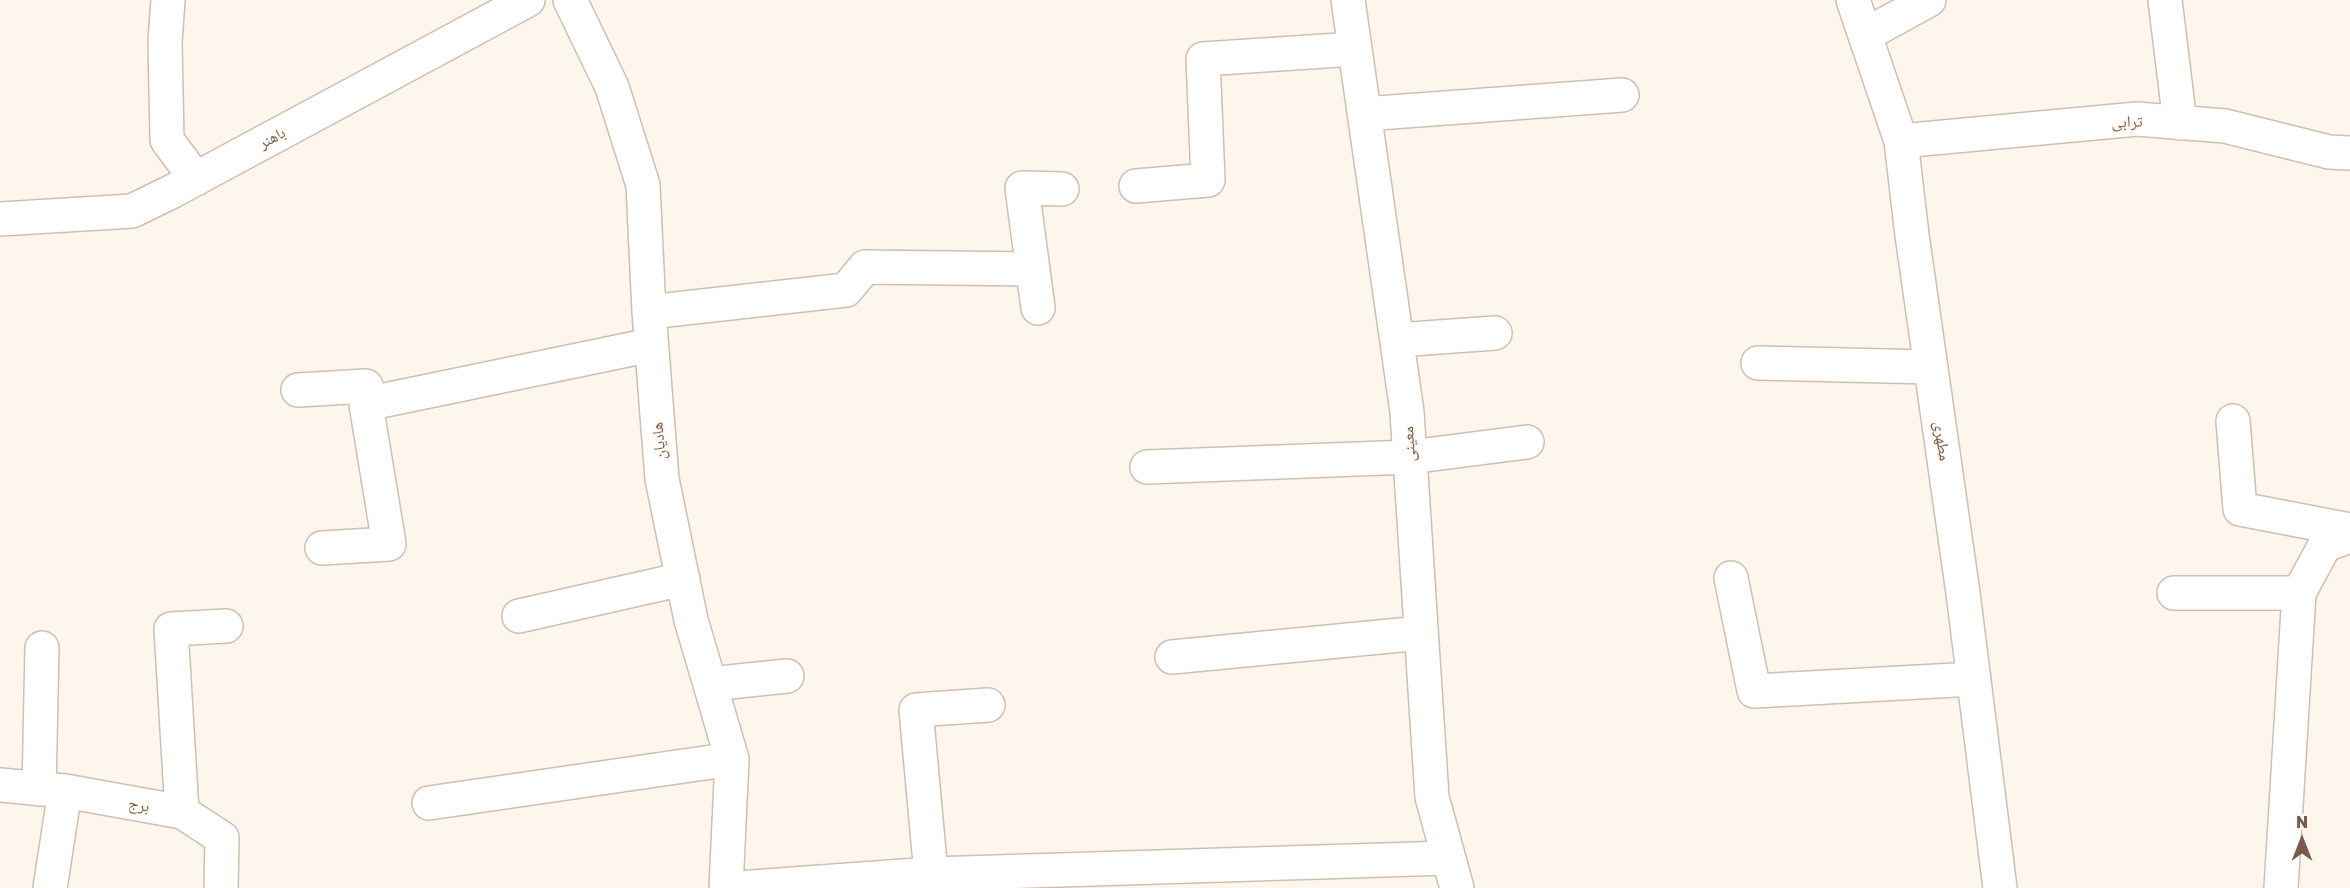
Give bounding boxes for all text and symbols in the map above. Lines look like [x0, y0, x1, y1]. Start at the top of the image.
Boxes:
street label: ترابی [2111, 112, 2143, 132]
street label: باهنر [255, 123, 289, 153]
street label: مطهری [1930, 420, 1954, 462]
street label: هادیان [648, 421, 670, 461]
street label: معینی [1398, 426, 1420, 462]
street label: برج [127, 794, 151, 816]
north arrow [2272, 810, 2332, 870]
text: N [2296, 812, 2308, 832]

